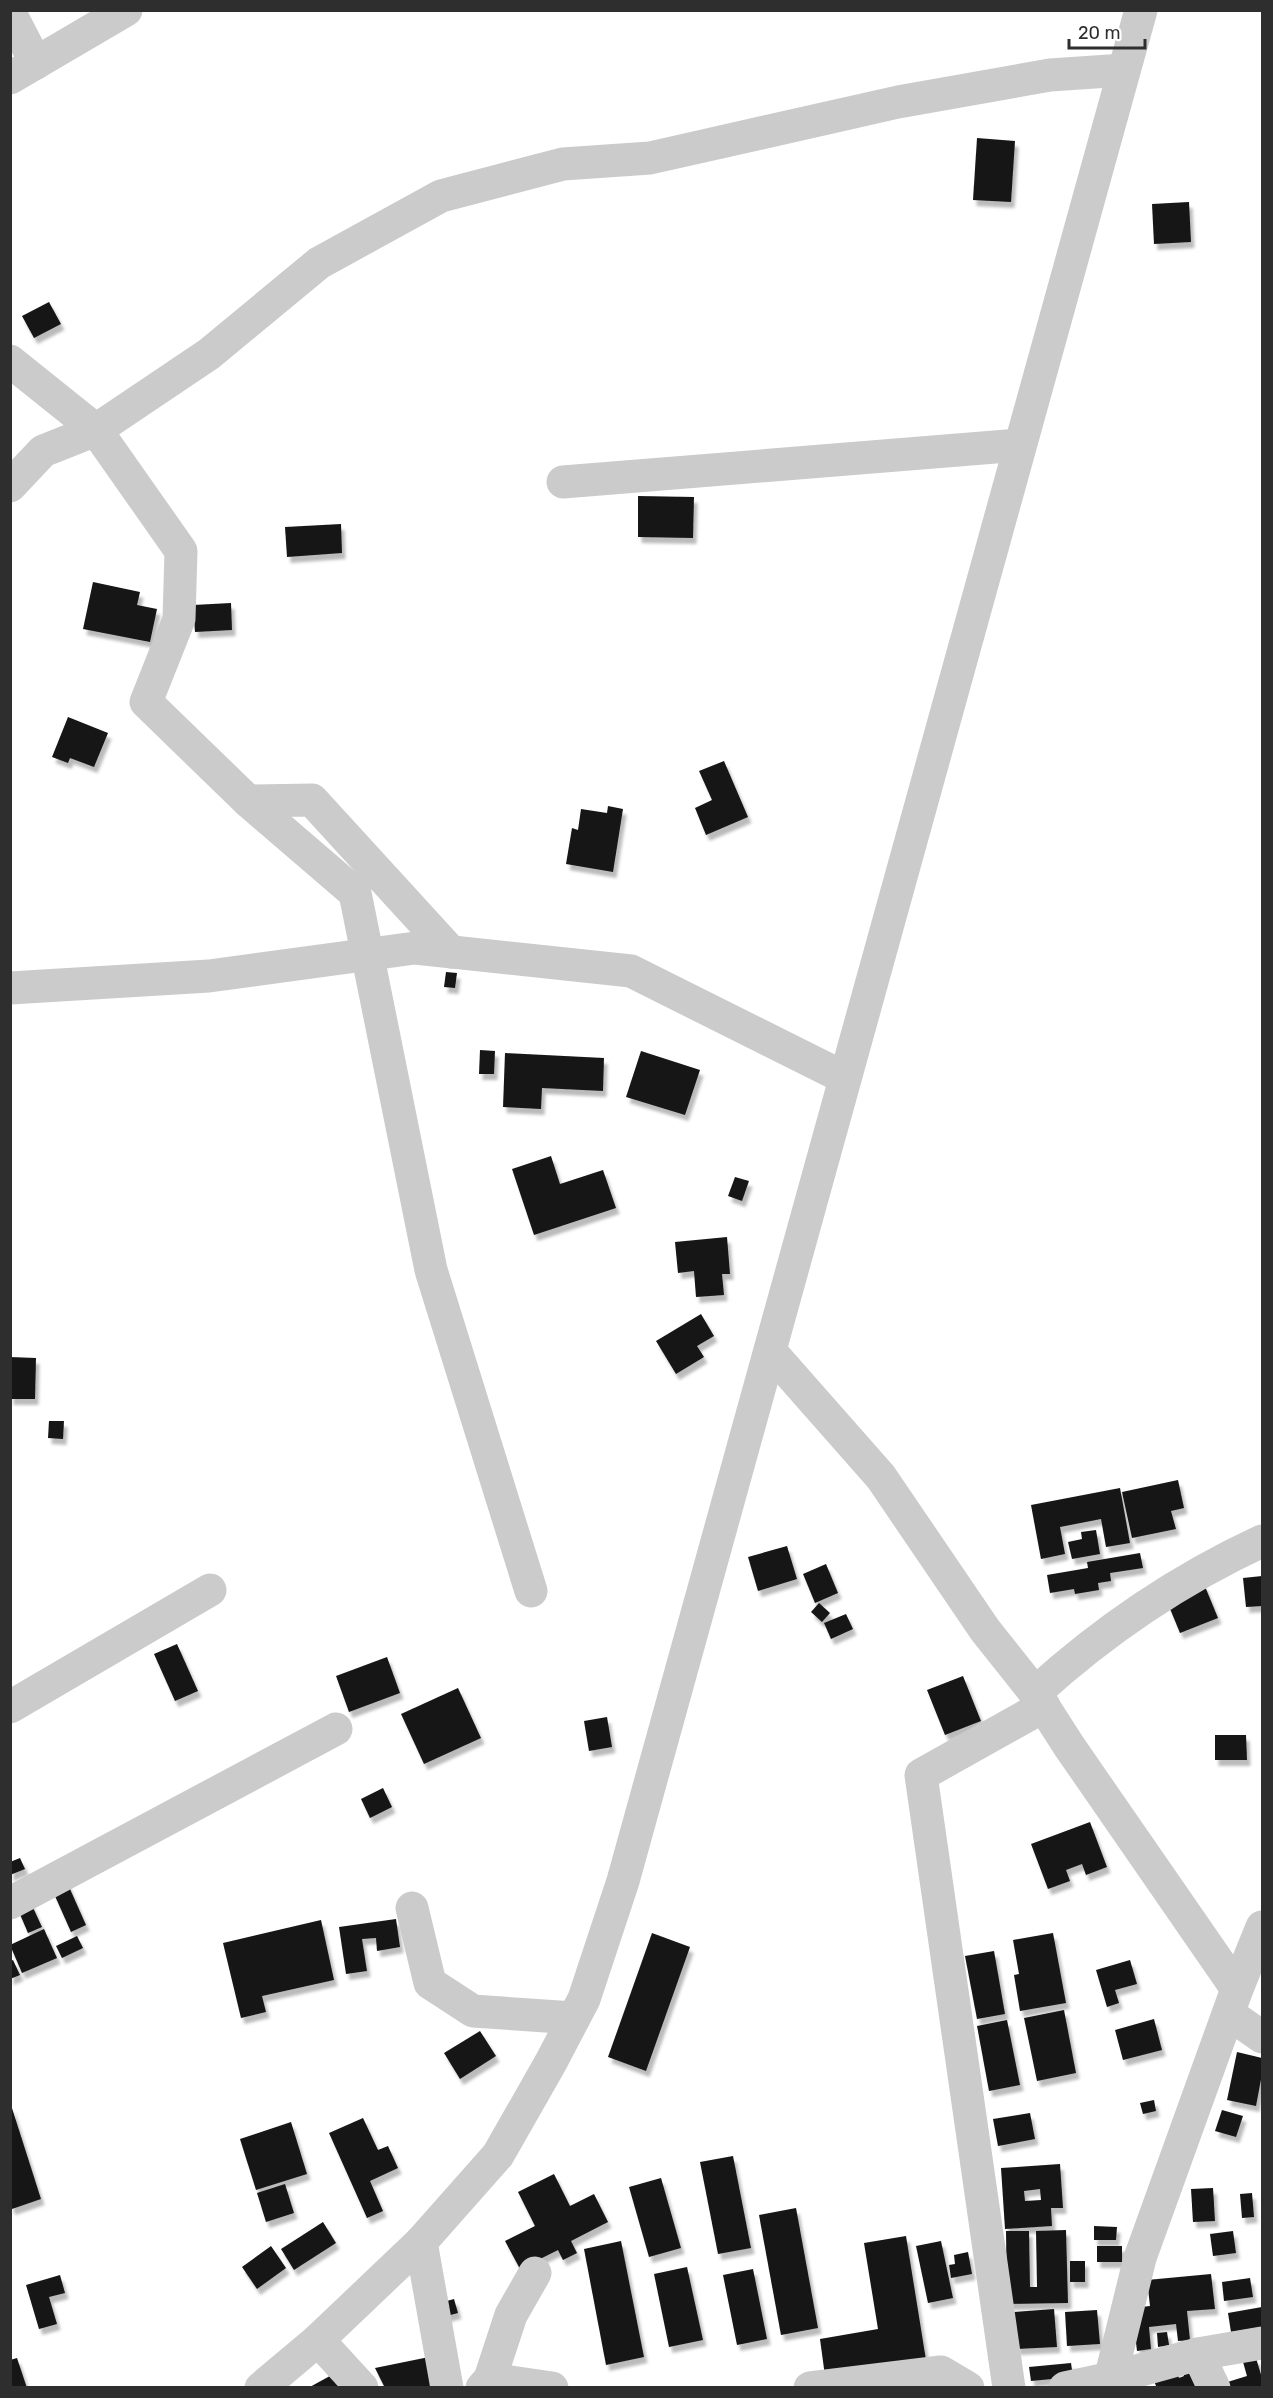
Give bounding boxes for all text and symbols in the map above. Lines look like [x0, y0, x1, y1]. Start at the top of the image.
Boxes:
scale bar [1069, 12, 1146, 50]
text: 20 m [1078, 22, 1120, 44]

